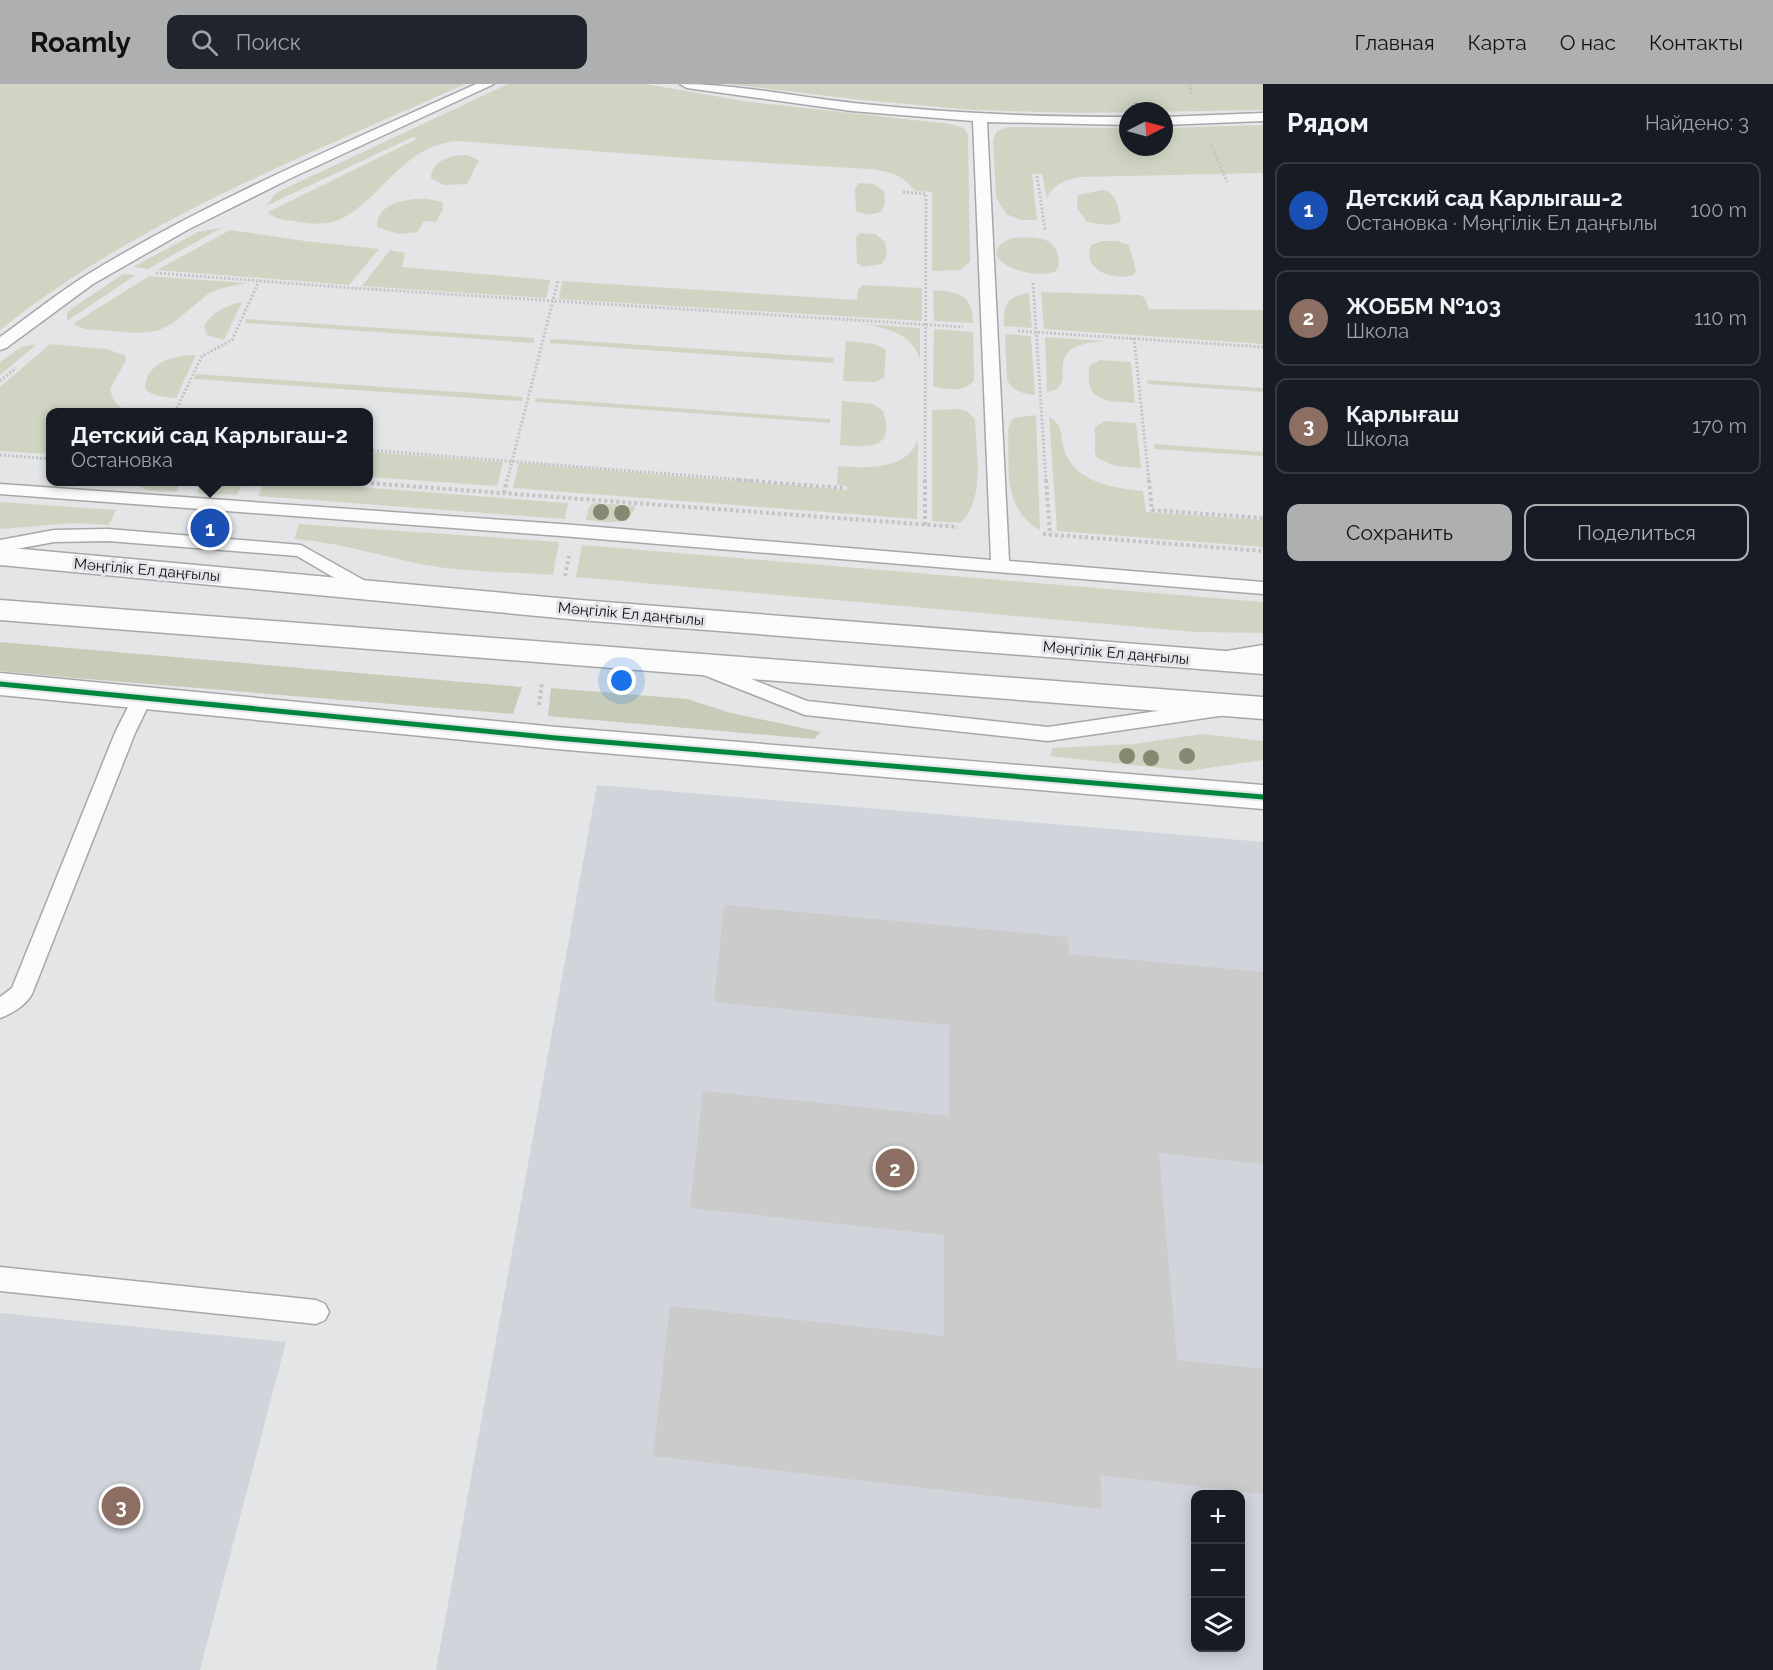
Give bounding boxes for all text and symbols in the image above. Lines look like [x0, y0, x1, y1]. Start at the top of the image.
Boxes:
search box [167, 15, 587, 69]
text: Roamly [30, 26, 131, 59]
icon: search [188, 26, 221, 59]
text: Поиск [236, 29, 301, 55]
text: Главная [1355, 30, 1435, 55]
text: Карта [1468, 30, 1527, 55]
text: О нас [1560, 30, 1616, 55]
text: Контакты [1649, 30, 1743, 55]
north arrow [1119, 102, 1173, 156]
text: Рядом [1287, 108, 1369, 138]
text: Найдено: 3 [1645, 111, 1749, 135]
text: Детский сад Карлыгаш-2 [1346, 185, 1623, 211]
text: 1 [1304, 198, 1313, 222]
text: 100 m [1690, 198, 1747, 222]
text: Остановка · Мәңгілік Ел даңғылы [1346, 211, 1657, 235]
text: ЖОББМ №103 [1346, 293, 1501, 319]
text: 2 [1303, 306, 1314, 330]
text: 110 m [1694, 306, 1747, 330]
text: Школа [1346, 319, 1409, 343]
text: Қарлығаш [1346, 401, 1459, 427]
popup [46, 408, 373, 486]
text: 3 [1303, 414, 1314, 438]
text: 170 m [1692, 414, 1747, 438]
text: Детский сад Карлыгаш-2 [71, 422, 348, 448]
text: Школа [1346, 427, 1409, 451]
text: Остановка [71, 448, 173, 472]
button: Сохранить [1287, 504, 1512, 561]
button: Поделиться [1524, 504, 1749, 561]
pin: 1 [190, 506, 230, 550]
street label: Мәңгілік Ел даңғылы [73, 555, 221, 585]
street label: Мәңгілік Ел даңғылы [557, 599, 705, 629]
street label: Мәңгілік Ел даңғылы [1042, 638, 1190, 668]
your location [607, 666, 636, 695]
pin: 2 [876, 1146, 914, 1190]
pin: 3 [102, 1484, 140, 1528]
map controls [1191, 1490, 1245, 1652]
button: + [1191, 1490, 1245, 1544]
button: − [1191, 1544, 1245, 1598]
button: layers [1191, 1598, 1245, 1652]

